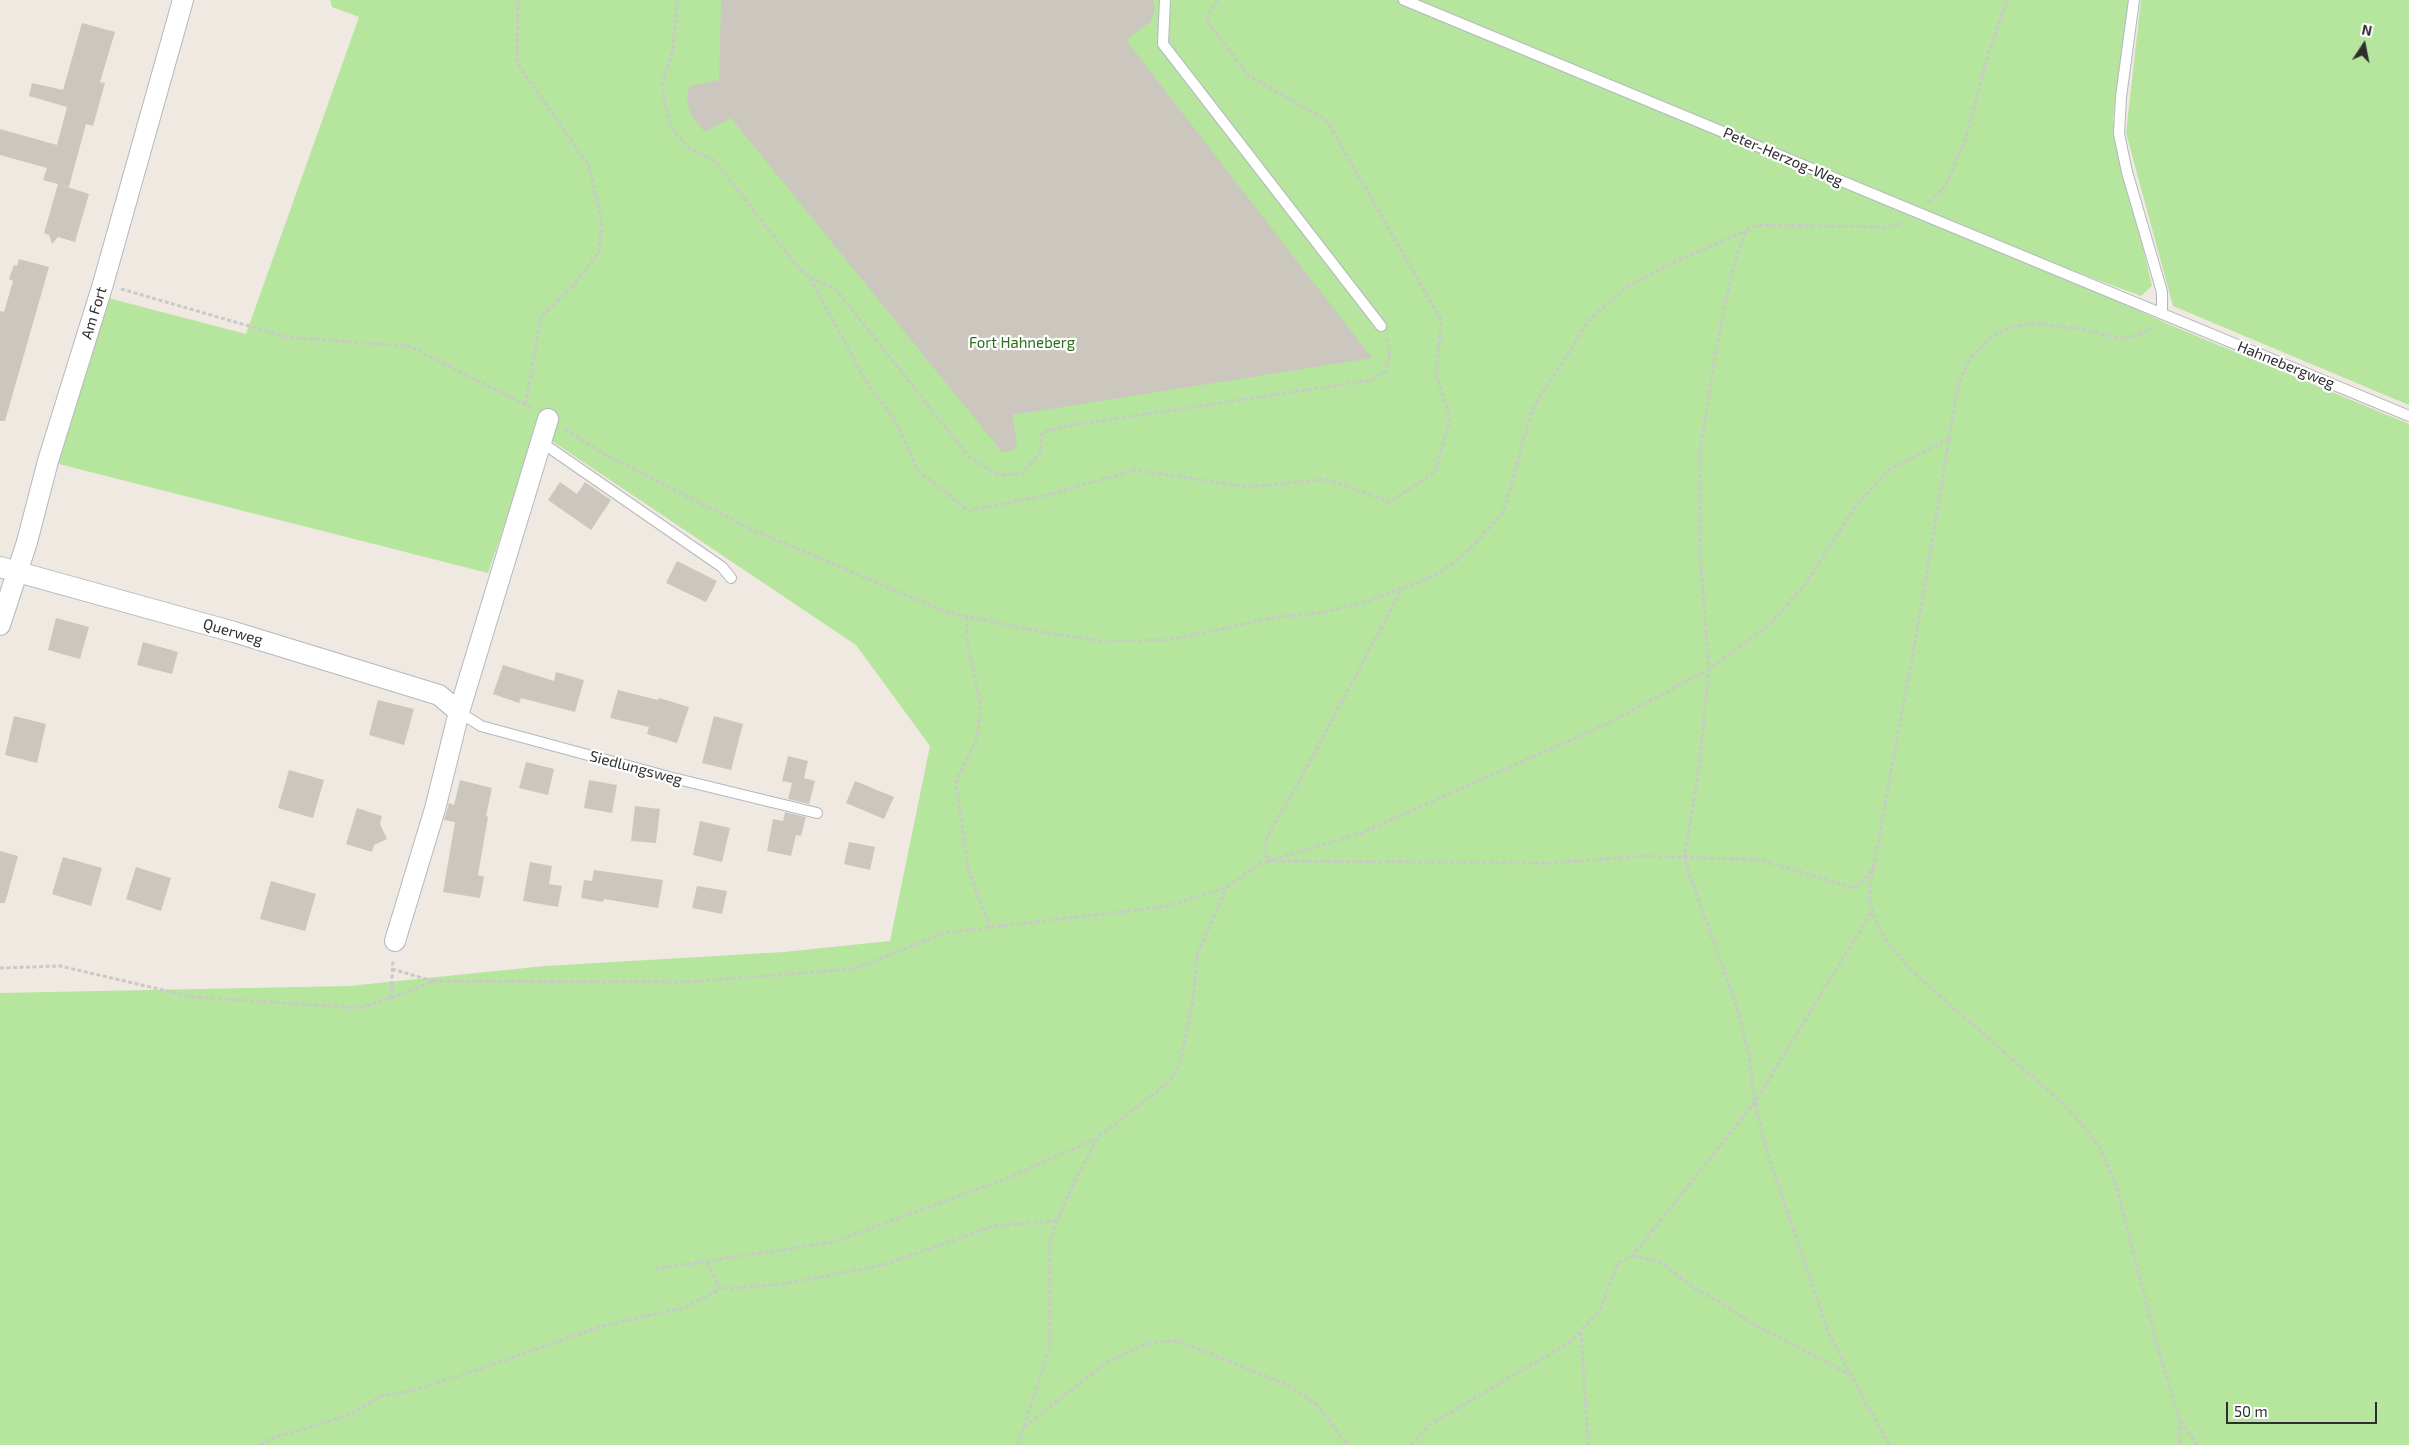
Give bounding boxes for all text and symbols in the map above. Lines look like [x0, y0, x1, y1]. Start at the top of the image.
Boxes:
north arrow [2339, 20, 2389, 70]
text: N [2360, 20, 2374, 39]
street label: Peter-Herzog-Weg [1720, 124, 1846, 190]
street label: Am Fort [78, 285, 110, 341]
park label: Fort Hahneberg [969, 334, 1075, 352]
street label: Hahnebergweg [2235, 337, 2337, 393]
street label: Querweg [201, 615, 265, 649]
street label: Siedlungsweg [588, 747, 684, 789]
scale bar [2229, 1392, 2380, 1424]
text: 50 m [2234, 1402, 2268, 1420]

